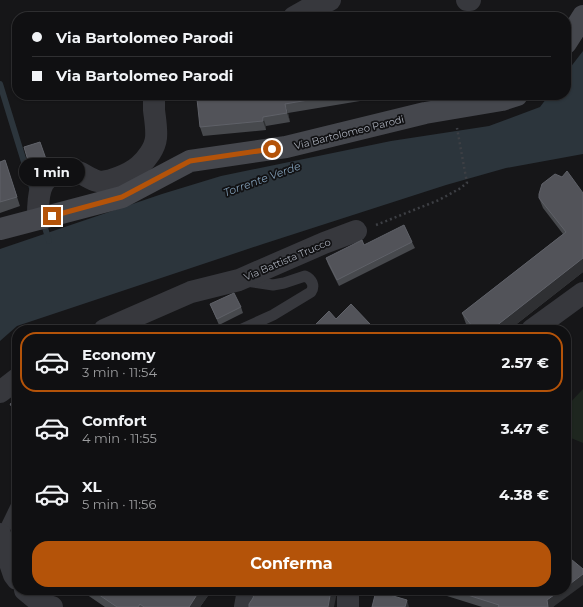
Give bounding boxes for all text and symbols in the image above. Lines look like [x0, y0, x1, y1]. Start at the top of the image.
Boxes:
text: Via Bartolomeo Parodi [56, 28, 233, 47]
text: Via Bartolomeo Parodi [56, 66, 233, 85]
street label: Via Bartolomeo Parodi [293, 113, 405, 152]
route start [263, 140, 281, 158]
callout: 1 min [19, 158, 85, 186]
water label: Torrente Verde [221, 158, 303, 199]
text: 1 min [34, 164, 70, 180]
route end [43, 207, 61, 225]
street label: Via Battista Trucco [242, 235, 333, 284]
icon: car [34, 344, 70, 380]
text: Economy [82, 345, 155, 364]
text: 2.57 € [502, 353, 549, 372]
text: 3 min · 11:54 [82, 364, 157, 380]
icon: car [34, 410, 70, 446]
text: Comfort [82, 411, 147, 430]
text: 3.47 € [501, 419, 549, 438]
text: 4 min · 11:55 [82, 430, 157, 446]
icon: car [34, 476, 70, 512]
text: XL [82, 477, 101, 496]
text: 4.38 € [499, 485, 549, 504]
text: 5 min · 11:56 [82, 496, 156, 512]
button: Conferma [32, 541, 551, 587]

